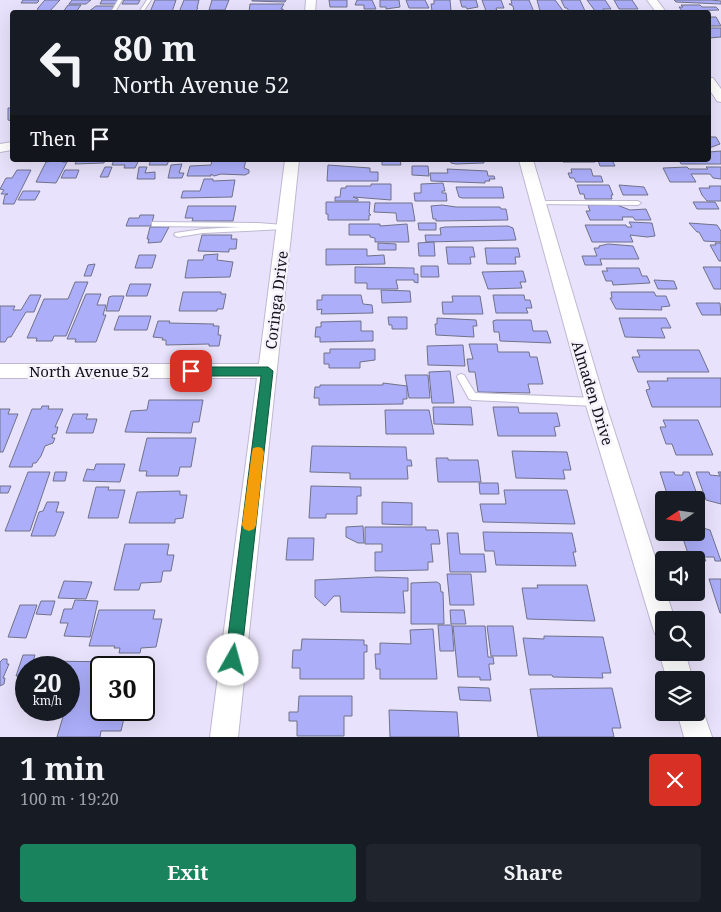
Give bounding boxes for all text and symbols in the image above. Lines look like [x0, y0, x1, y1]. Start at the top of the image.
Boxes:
text: 80 m [113, 24, 196, 71]
icon: left [30, 30, 95, 95]
text: North Avenue 52 [113, 69, 289, 99]
icon: arrive [86, 125, 114, 153]
text: Then [30, 126, 76, 152]
street label: Coringa Drive [260, 249, 292, 351]
street label: Almaden Drive [568, 338, 618, 448]
pin [170, 350, 212, 392]
icon: arrive [177, 357, 205, 385]
street label: North Avenue 52 [29, 361, 149, 381]
north arrow [655, 491, 705, 541]
map controls [655, 491, 705, 721]
button: sound [655, 551, 705, 601]
button: search [655, 611, 705, 661]
position arrow [206, 633, 258, 685]
speed limit sign: 30 [90, 656, 155, 721]
text: 20 [33, 665, 62, 699]
button: layers [655, 671, 705, 721]
text: km/h [33, 692, 62, 709]
text: 1 min [20, 748, 105, 789]
button: close [649, 754, 701, 806]
text: 100 m · 19:20 [20, 788, 119, 810]
button: Exit [20, 844, 356, 902]
button: Share [366, 844, 701, 902]

